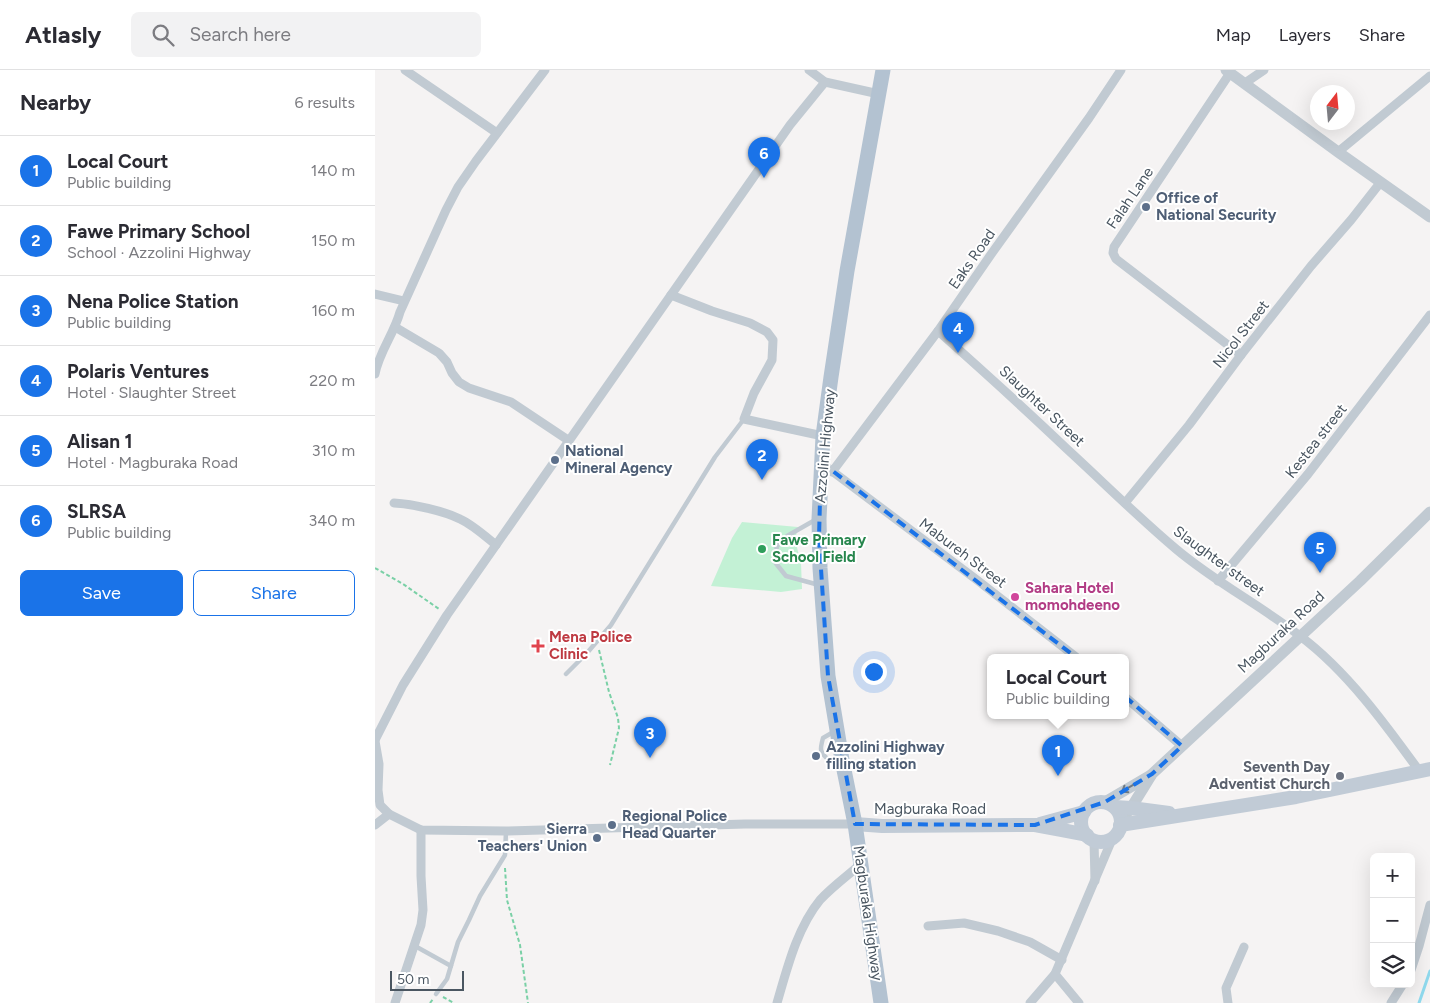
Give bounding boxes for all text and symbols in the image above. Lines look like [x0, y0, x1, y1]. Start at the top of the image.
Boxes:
search box [131, 12, 481, 57]
text: Atlasly [25, 20, 101, 49]
icon: search [149, 21, 177, 49]
text: Search here [189, 23, 291, 46]
text: Map [1216, 24, 1251, 46]
text: Layers [1279, 24, 1331, 46]
text: Share [1359, 24, 1405, 46]
north arrow [1310, 85, 1355, 130]
text: Nearby [20, 90, 91, 115]
text: 6 results [294, 93, 355, 112]
pin: 6 [748, 137, 780, 178]
text: Local Court [67, 150, 168, 173]
text: 1 [33, 161, 39, 180]
text: 140 m [311, 161, 355, 180]
street label: Falah Lane [1103, 164, 1157, 232]
text: Public building [67, 173, 171, 192]
place label: Office of National Security [1156, 189, 1277, 224]
marker: Office of National Security [1140, 201, 1152, 213]
text: Fawe Primary School [67, 220, 250, 243]
street label: Eaks Road [945, 226, 999, 292]
text: 2 [31, 231, 41, 250]
text: 150 m [311, 231, 355, 250]
text: School · Azzolini Highway [67, 243, 251, 262]
text: Nena Police Station [67, 290, 239, 313]
street label: Nicol Street [1209, 296, 1273, 371]
text: 3 [32, 301, 40, 320]
text: 160 m [312, 301, 355, 320]
pin: 4 [942, 312, 974, 353]
text: Public building [67, 313, 171, 332]
text: Polaris Ventures [67, 360, 209, 383]
street label: Slaughter Street [996, 362, 1089, 450]
text: 4 [31, 371, 41, 390]
text: 220 m [309, 371, 355, 390]
text: Hotel · Slaughter Street [67, 383, 236, 402]
street label: Azzolini Highway [811, 388, 839, 504]
street label: Kestea street [1281, 400, 1351, 482]
text: Alisan 1 [67, 430, 133, 453]
pin: 2 [746, 439, 778, 480]
text: 5 [31, 441, 41, 460]
text: 310 m [312, 441, 355, 460]
place label: National Mineral Agency [565, 442, 673, 477]
text: Hotel · Magburaka Road [67, 453, 238, 472]
marker: National Mineral Agency [549, 454, 561, 466]
text: SLRSA [67, 500, 126, 523]
text: 6 [31, 511, 41, 530]
text: 340 m [309, 511, 355, 530]
street label: Mabureh Street [916, 514, 1011, 592]
street label: Slaughter street [1170, 522, 1268, 600]
text: Public building [67, 523, 171, 542]
place label: Fawe Primary School Field [772, 531, 867, 566]
pin: 5 [1304, 532, 1336, 573]
marker: Fawe Primary School Field [756, 543, 768, 555]
button: Save [20, 570, 183, 616]
button: Share [193, 570, 355, 616]
place label: Sahara Hotel momohdeeno [1025, 579, 1120, 614]
street label: Magburaka Road [1234, 587, 1328, 677]
marker: Sahara Hotel momohdeeno [1009, 591, 1021, 603]
place label: Mena Police Clinic [549, 628, 633, 663]
marker: Mena Police Clinic [531, 639, 545, 653]
popup [987, 654, 1129, 719]
your location [861, 659, 887, 685]
text: Local Court [1006, 666, 1107, 689]
text: Public building [1006, 689, 1110, 708]
pin: 3 [634, 717, 666, 758]
pin: 1 [1042, 735, 1074, 776]
place label: Azzolini Highway filling station [826, 738, 945, 773]
marker: Azzolini Highway filling station [810, 750, 822, 762]
place label: Seventh Day Adventist Church [1209, 758, 1330, 793]
marker: Seventh Day Adventist Church [1334, 770, 1346, 782]
one-way arrow [1122, 783, 1136, 793]
street label: Magburaka Road [874, 800, 986, 818]
place label: Regional Police Head Quarter [622, 807, 728, 842]
marker: Regional Police Head Quarter [606, 819, 618, 831]
place label: Sierra Teachers' Union [478, 820, 587, 855]
marker: Sierra Teachers' Union [591, 832, 603, 844]
street label: Magburaka Highway [850, 844, 886, 982]
map controls [1370, 853, 1415, 988]
button: + [1370, 853, 1415, 898]
button: − [1370, 898, 1415, 943]
button: layers [1370, 943, 1415, 988]
scale bar [390, 968, 464, 991]
text: 50 m [397, 971, 429, 988]

